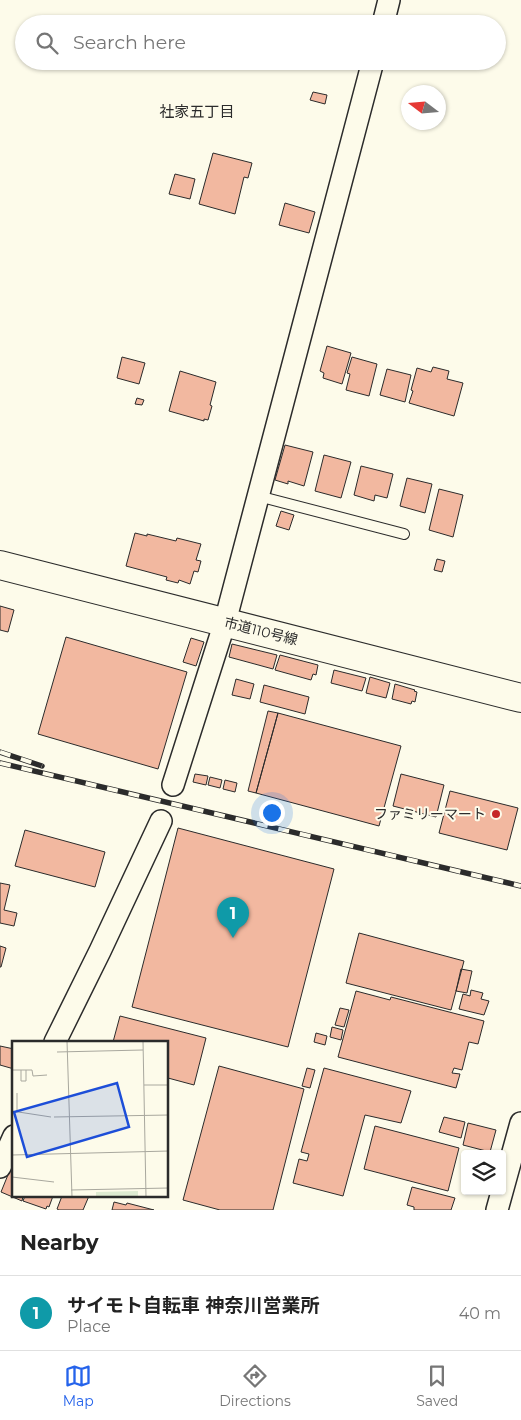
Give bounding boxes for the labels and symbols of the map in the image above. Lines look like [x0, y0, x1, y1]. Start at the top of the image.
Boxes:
north arrow [401, 85, 446, 130]
district label: 社家五丁目 [159, 102, 235, 121]
street label: 市道110号線 [222, 613, 300, 649]
your location [259, 800, 285, 826]
place label: ファミリーマート [374, 805, 486, 823]
marker: ファミリーマート [490, 808, 502, 820]
pin: 1 [217, 897, 249, 938]
inset map [12, 1041, 169, 1198]

